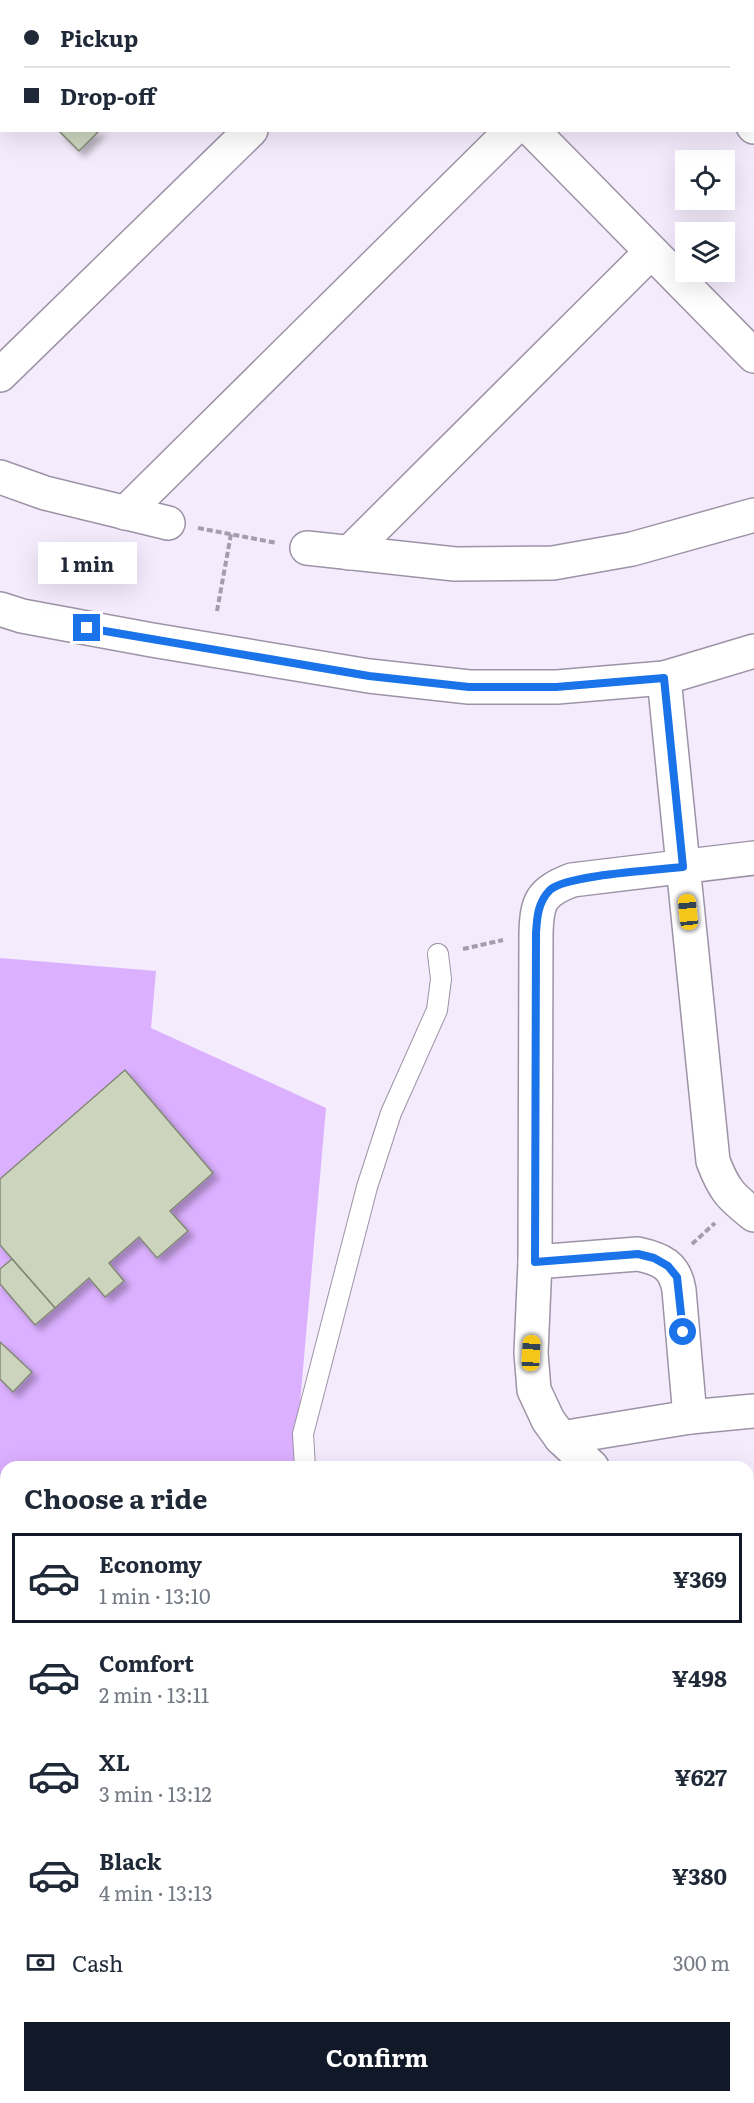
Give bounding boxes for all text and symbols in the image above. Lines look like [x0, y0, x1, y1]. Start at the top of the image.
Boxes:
text: Pickup [60, 21, 138, 54]
text: Drop-off [60, 79, 156, 112]
map controls [675, 150, 735, 282]
button: locate [675, 150, 735, 210]
button: layers [675, 222, 735, 282]
callout: 1 min [38, 541, 136, 583]
text: 1 min [61, 548, 114, 578]
route end [73, 614, 100, 641]
car [677, 893, 699, 931]
route start [669, 1318, 696, 1345]
car [521, 1335, 541, 1371]
text: Choose a ride [24, 1477, 207, 1517]
text: Economy [99, 1547, 202, 1580]
icon: car [27, 1551, 81, 1605]
text: ¥369 [673, 1562, 727, 1595]
text: 1 min · 13:10 [99, 1580, 210, 1610]
text: Comfort [99, 1646, 194, 1679]
icon: car [27, 1650, 81, 1704]
text: ¥498 [672, 1661, 727, 1694]
text: 2 min · 13:11 [99, 1679, 209, 1709]
text: XL [99, 1745, 130, 1778]
icon: car [27, 1749, 81, 1803]
text: ¥627 [674, 1760, 727, 1793]
text: 3 min · 13:12 [99, 1778, 212, 1808]
text: Black [99, 1844, 161, 1877]
icon: car [27, 1848, 81, 1902]
text: ¥380 [672, 1859, 727, 1892]
text: 4 min · 13:13 [99, 1877, 213, 1907]
icon: cash [24, 1946, 57, 1979]
text: Cash [72, 1946, 123, 1979]
text: 300 m [673, 1947, 730, 1977]
button: Confirm [24, 2022, 730, 2091]

